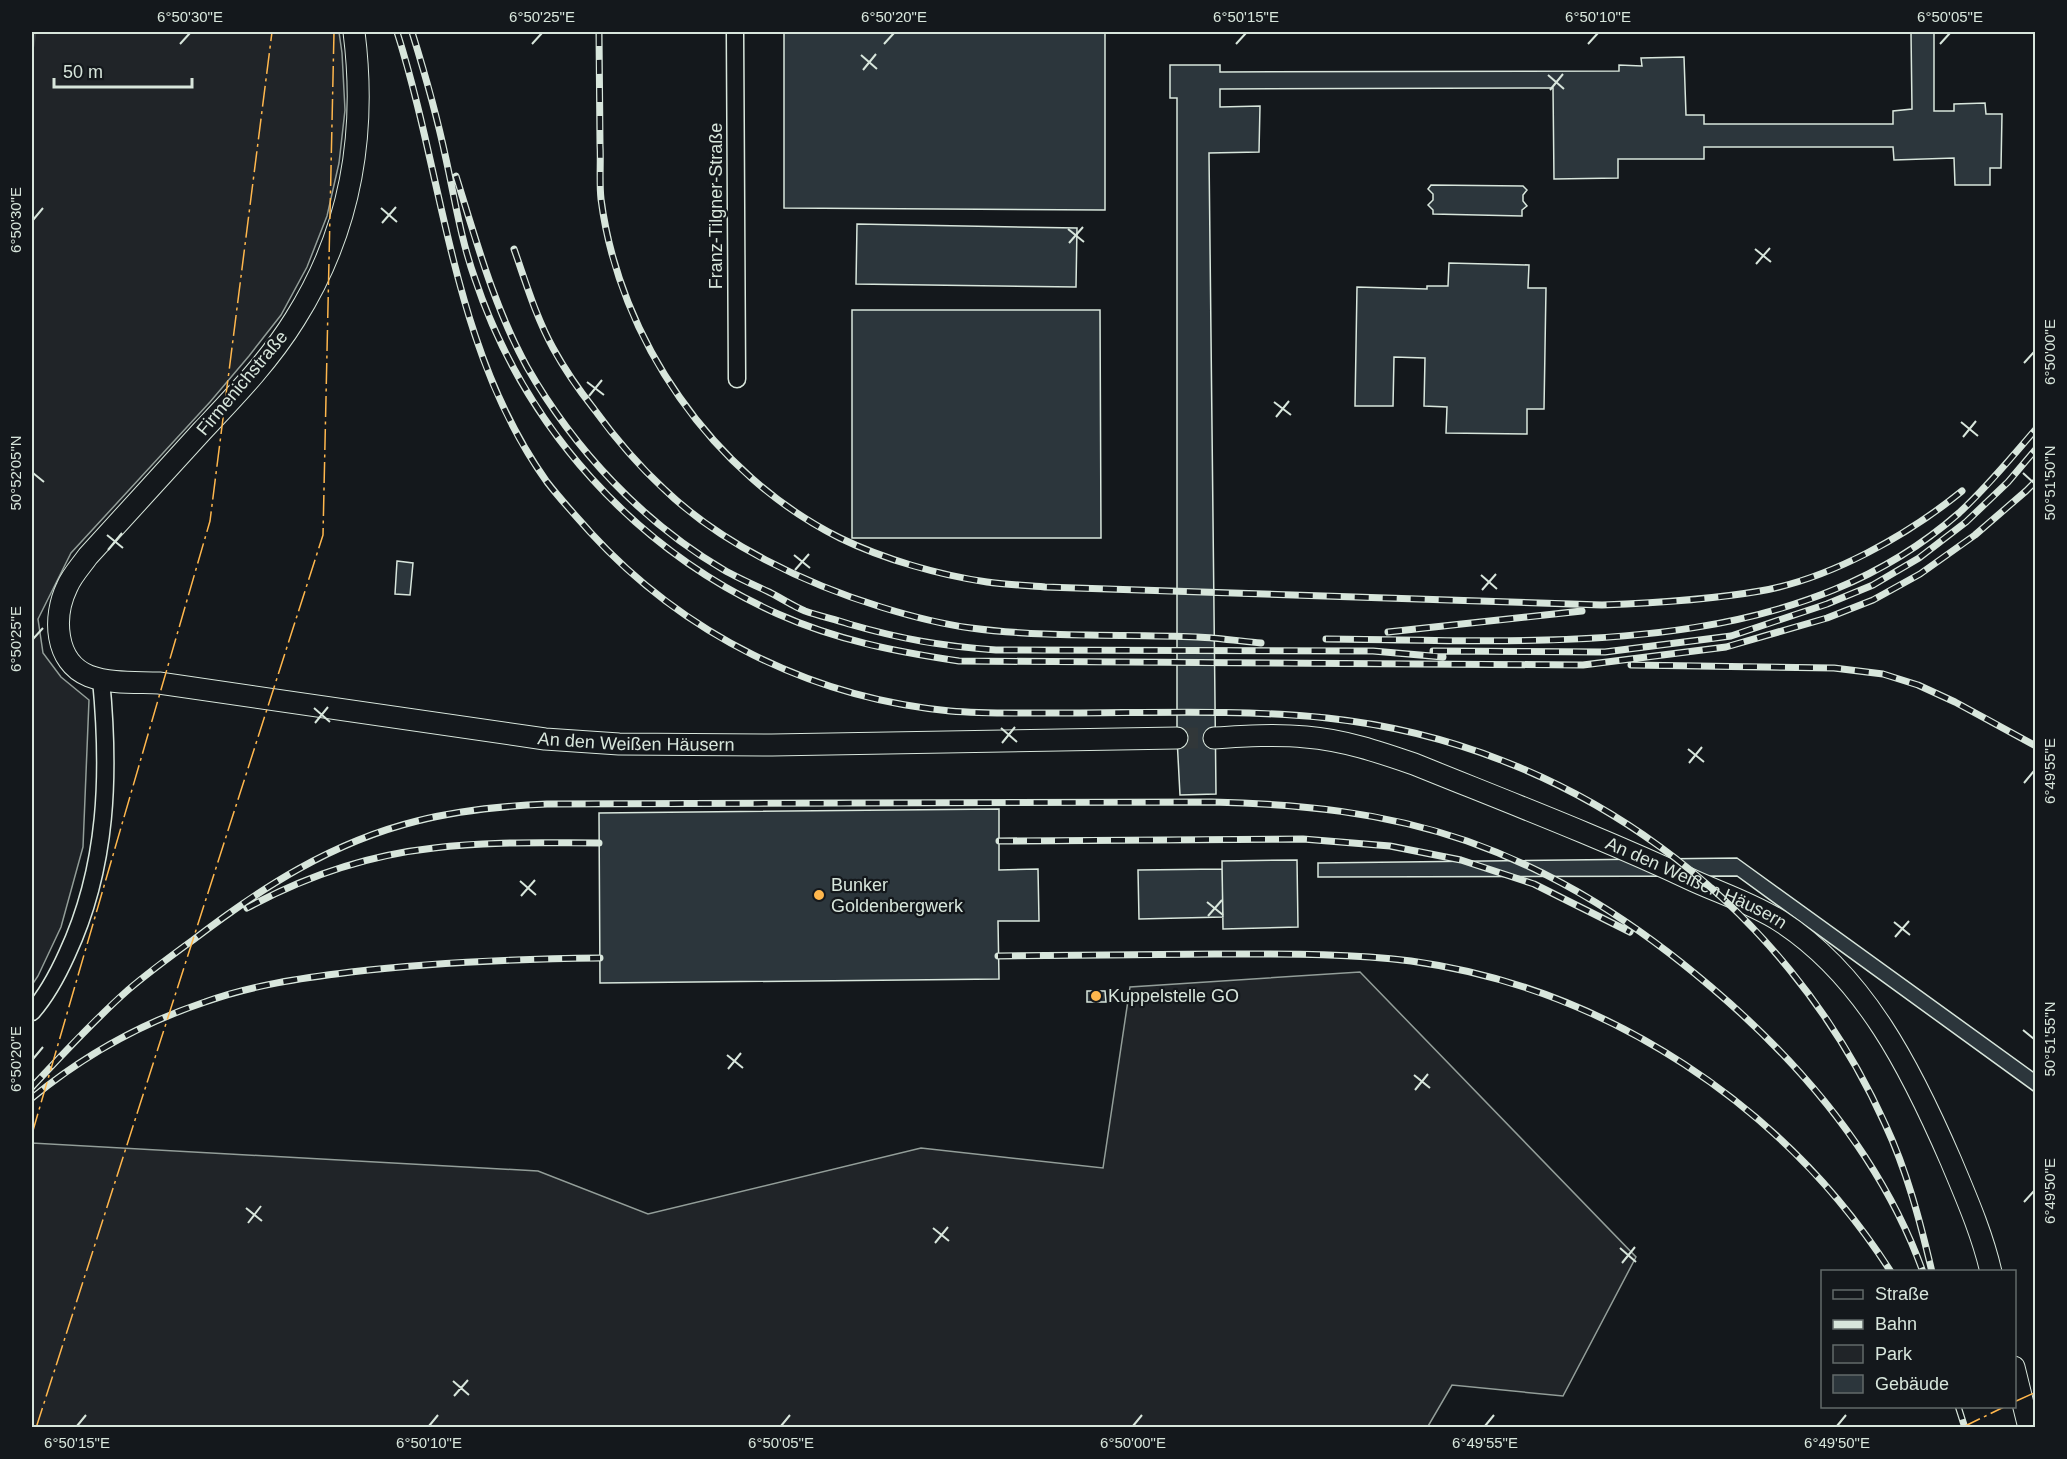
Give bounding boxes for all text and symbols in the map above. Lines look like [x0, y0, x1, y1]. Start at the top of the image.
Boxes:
text: 6°50'30"E [157, 8, 223, 25]
text: 6°50'25"E [509, 8, 575, 25]
text: 6°50'20"E [861, 8, 927, 25]
text: 6°50'15"E [1213, 8, 1279, 25]
text: 6°50'10"E [1565, 8, 1631, 25]
text: 6°50'05"E [1917, 8, 1983, 25]
scale bar [54, 51, 192, 89]
text: 50 m [63, 62, 103, 82]
street label: Franz-Tilgner-Straße [706, 123, 726, 289]
text: 6°50'30"E [7, 187, 24, 253]
text: 6°50'00"E [2041, 319, 2058, 385]
street label: Firmenichstraße [193, 327, 291, 439]
text: 50°52'05"N [7, 435, 24, 511]
text: 50°51'50"N [2041, 445, 2058, 521]
text: 6°50'25"E [7, 606, 24, 672]
street label: An den Weißen Häusern [537, 728, 735, 755]
text: 6°49'55"E [2041, 738, 2058, 804]
street label: An den Weißen Häusern [1603, 833, 1791, 933]
place label: Bunker Goldenbergwerk [831, 875, 964, 916]
marker: Bunker Goldenbergwerk [812, 888, 826, 902]
place label: Kuppelstelle GO [1108, 986, 1239, 1006]
marker: Kuppelstelle GO [1089, 989, 1103, 1003]
text: 50°51'55"N [2041, 1001, 2058, 1077]
text: 6°50'20"E [7, 1026, 24, 1092]
text: 6°49'50"E [2041, 1158, 2058, 1224]
legend [1821, 1270, 2016, 1408]
text: Straße [1875, 1284, 1929, 1304]
text: Bahn [1875, 1314, 1917, 1334]
text: Park [1875, 1344, 1913, 1364]
text: Gebäude [1875, 1374, 1949, 1394]
text: 6°50'15"E [44, 1434, 110, 1451]
text: 6°50'10"E [396, 1434, 462, 1451]
text: 6°50'05"E [748, 1434, 814, 1451]
text: 6°50'00"E [1100, 1434, 1166, 1451]
text: 6°49'55"E [1452, 1434, 1518, 1451]
text: 6°49'50"E [1804, 1434, 1870, 1451]

